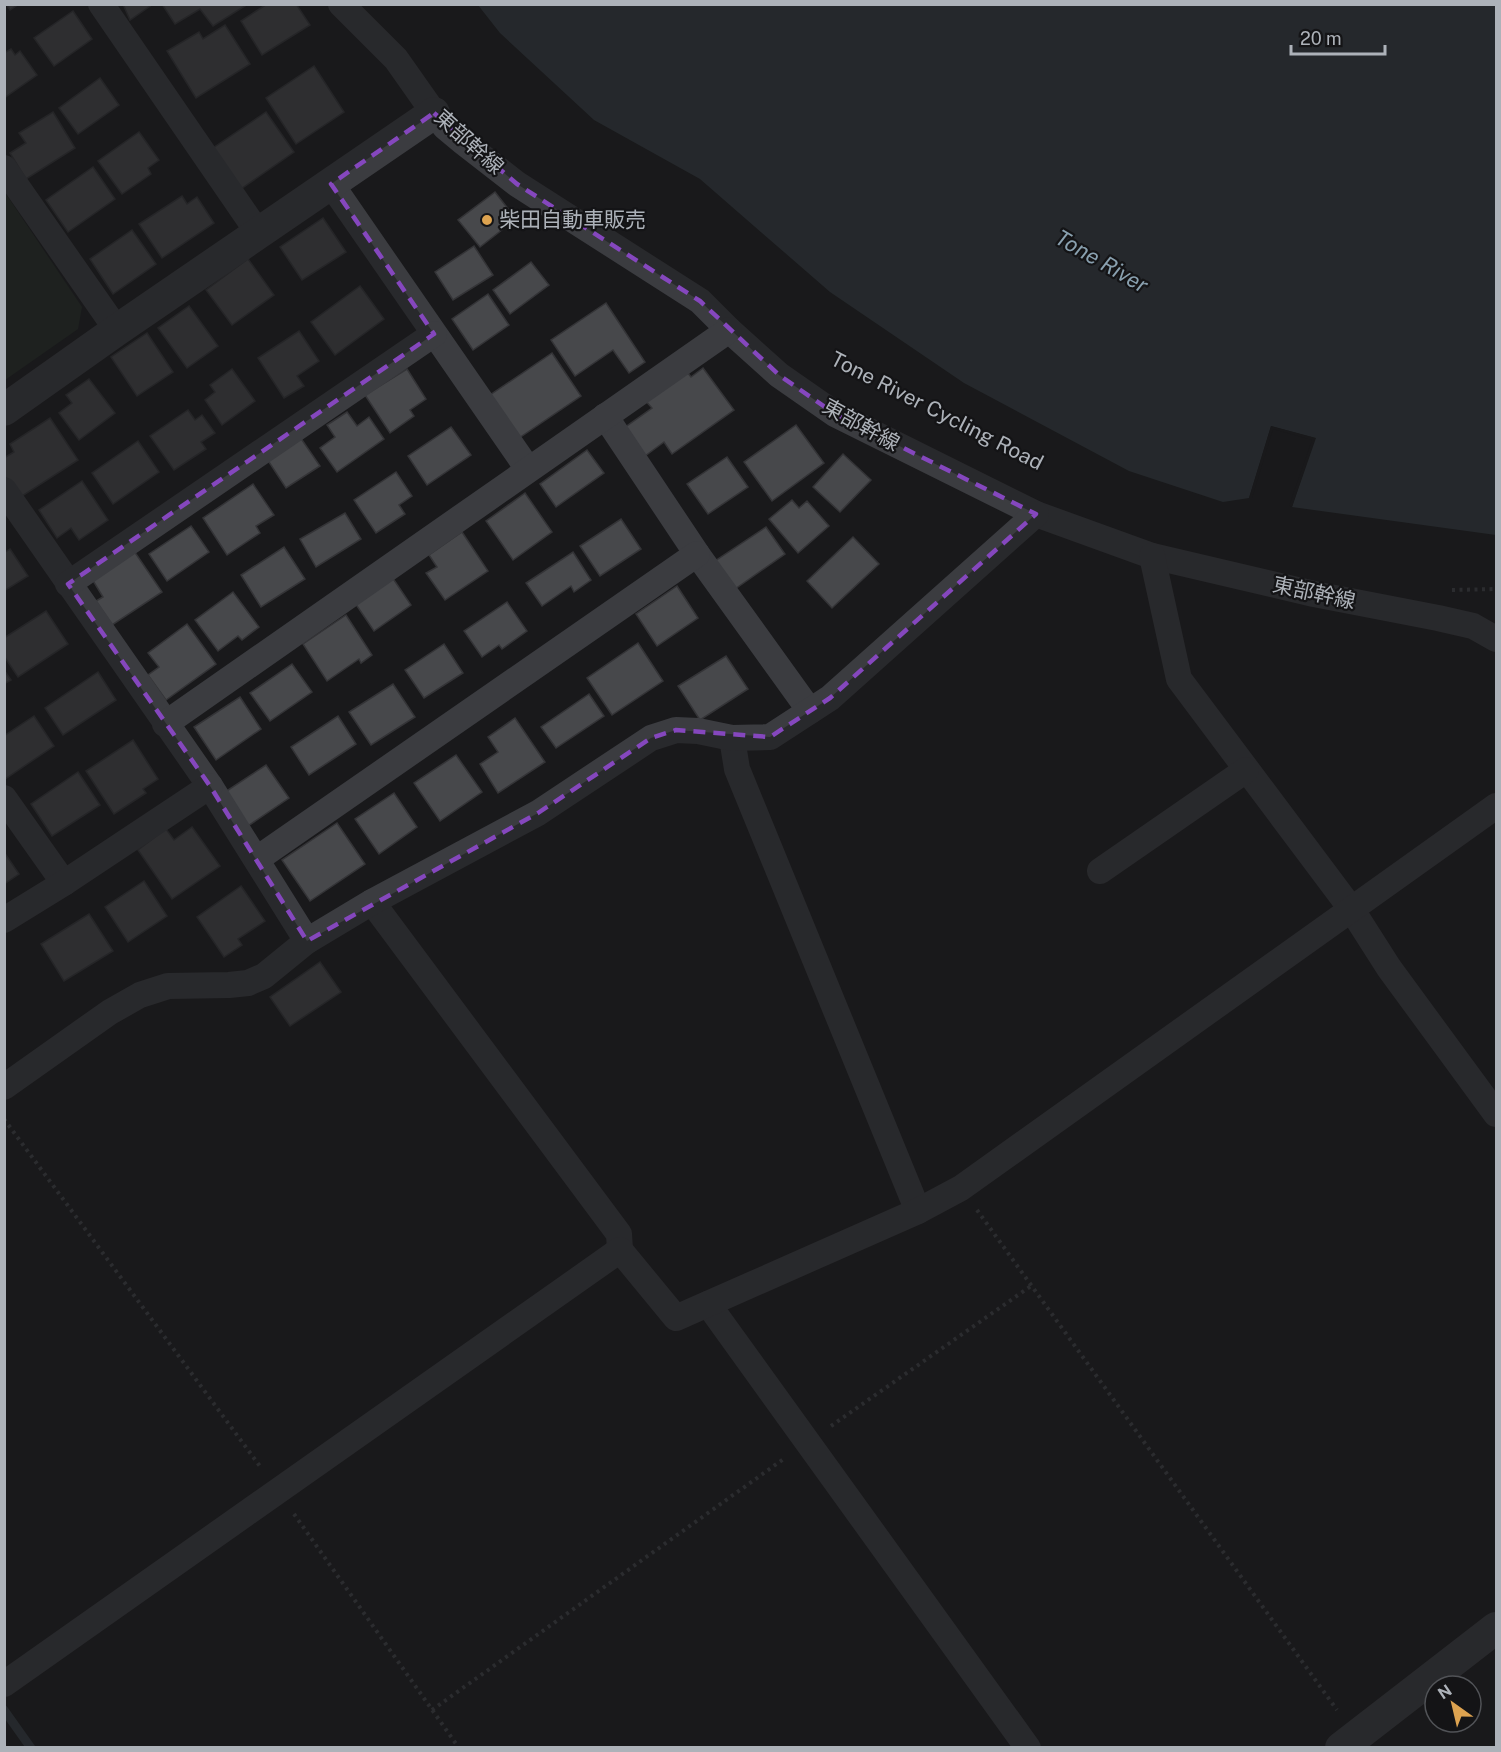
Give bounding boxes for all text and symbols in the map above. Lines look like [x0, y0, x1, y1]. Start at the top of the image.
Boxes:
scale bar [1291, 18, 1386, 56]
text: 20 m [1300, 28, 1342, 49]
street label: 東部幹線 [430, 104, 509, 179]
place label: 柴田自動車販売 [499, 207, 646, 232]
marker: 柴田自動車販売 [480, 213, 494, 227]
water label: Tone River [1051, 224, 1154, 298]
street label: Tone River Cycling Road [827, 346, 1048, 475]
street label: 東部幹線 [818, 393, 904, 456]
street label: 東部幹線 [1270, 572, 1358, 613]
north arrow [1423, 1674, 1483, 1734]
text: N [1434, 1681, 1455, 1703]

